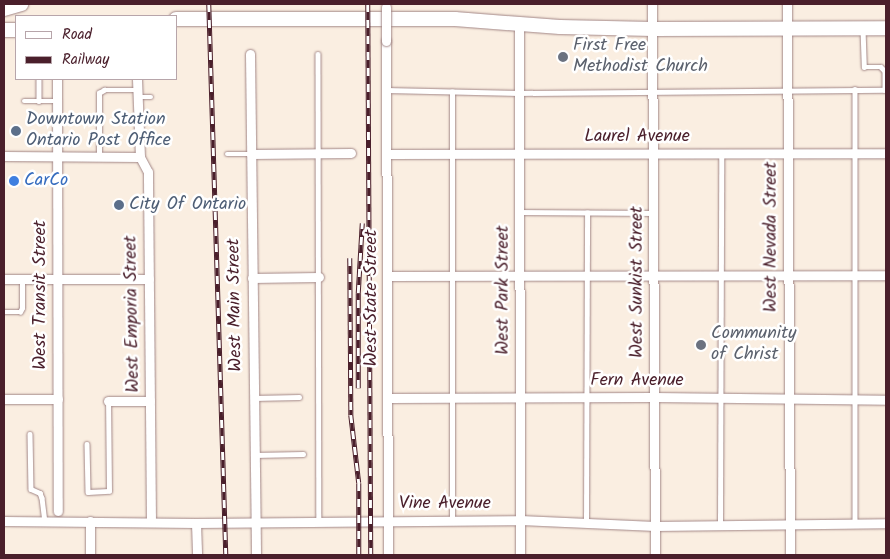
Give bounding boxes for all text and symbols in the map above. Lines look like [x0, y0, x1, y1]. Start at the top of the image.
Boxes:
legend [15, 15, 178, 80]
text: Road [62, 23, 92, 47]
place label: First Free Methodist Church [573, 36, 708, 78]
text: Railway [62, 48, 109, 72]
marker: First Free Methodist Church [557, 51, 569, 63]
place label: Downtown Station Ontario Post Office [26, 110, 171, 152]
marker: Downtown Station Ontario Post Office [10, 125, 22, 137]
street label: Laurel Avenue [584, 126, 690, 148]
street label: West Nevada Street [761, 162, 783, 312]
place label: CarCo [24, 170, 68, 192]
marker: CarCo [8, 175, 20, 187]
place label: City Of Ontario [129, 194, 246, 216]
marker: City Of Ontario [113, 199, 125, 211]
street label: West Sunkist Street [627, 206, 649, 358]
street label: West Transit Street [30, 220, 52, 370]
street label: West Park Street [493, 225, 515, 355]
street label: West State Street [361, 230, 383, 366]
street label: West Emporia Street [121, 235, 145, 393]
street label: West Main Street [224, 238, 248, 372]
place label: Community of Christ [711, 324, 797, 366]
marker: Community of Christ [695, 339, 707, 351]
street label: Fern Avenue [590, 370, 684, 392]
street label: Vine Avenue [399, 493, 491, 515]

